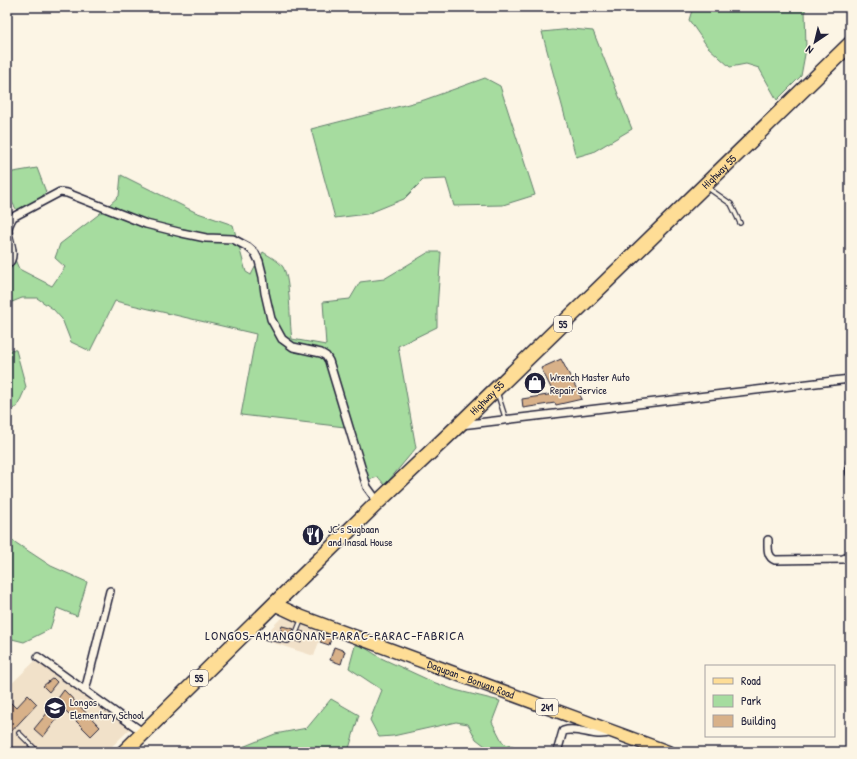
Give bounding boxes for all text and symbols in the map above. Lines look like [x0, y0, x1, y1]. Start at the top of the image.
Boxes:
north arrow [795, 22, 835, 62]
text: N [803, 43, 816, 58]
street label: Highway 55 [699, 151, 739, 192]
road number: 55 [554, 316, 572, 332]
shop icon: Wrench Master Auto Repair Service [522, 370, 548, 396]
place label: Wrench Master Auto Repair Service [550, 370, 630, 397]
street label: Highway 55 [467, 378, 507, 418]
restaurant icon: JC's Sugbaan and Inasal House [300, 522, 326, 548]
place label: JC's Sugbaan and Inasal House [328, 522, 393, 549]
district label: LONGOS-AMANGONAN-PARAC‑PARAC-FABRICA [205, 626, 465, 644]
street label: Dagupan - Bonuan Road [426, 657, 517, 702]
legend [705, 665, 835, 737]
road number: 55 [190, 670, 208, 686]
text: Road [741, 672, 761, 689]
text: Park [741, 692, 761, 709]
school or university icon: Longos Elementary School [42, 695, 68, 721]
place label: Longos Elementary School [70, 695, 144, 722]
road number: 241 [536, 699, 558, 715]
text: Building [741, 712, 776, 729]

